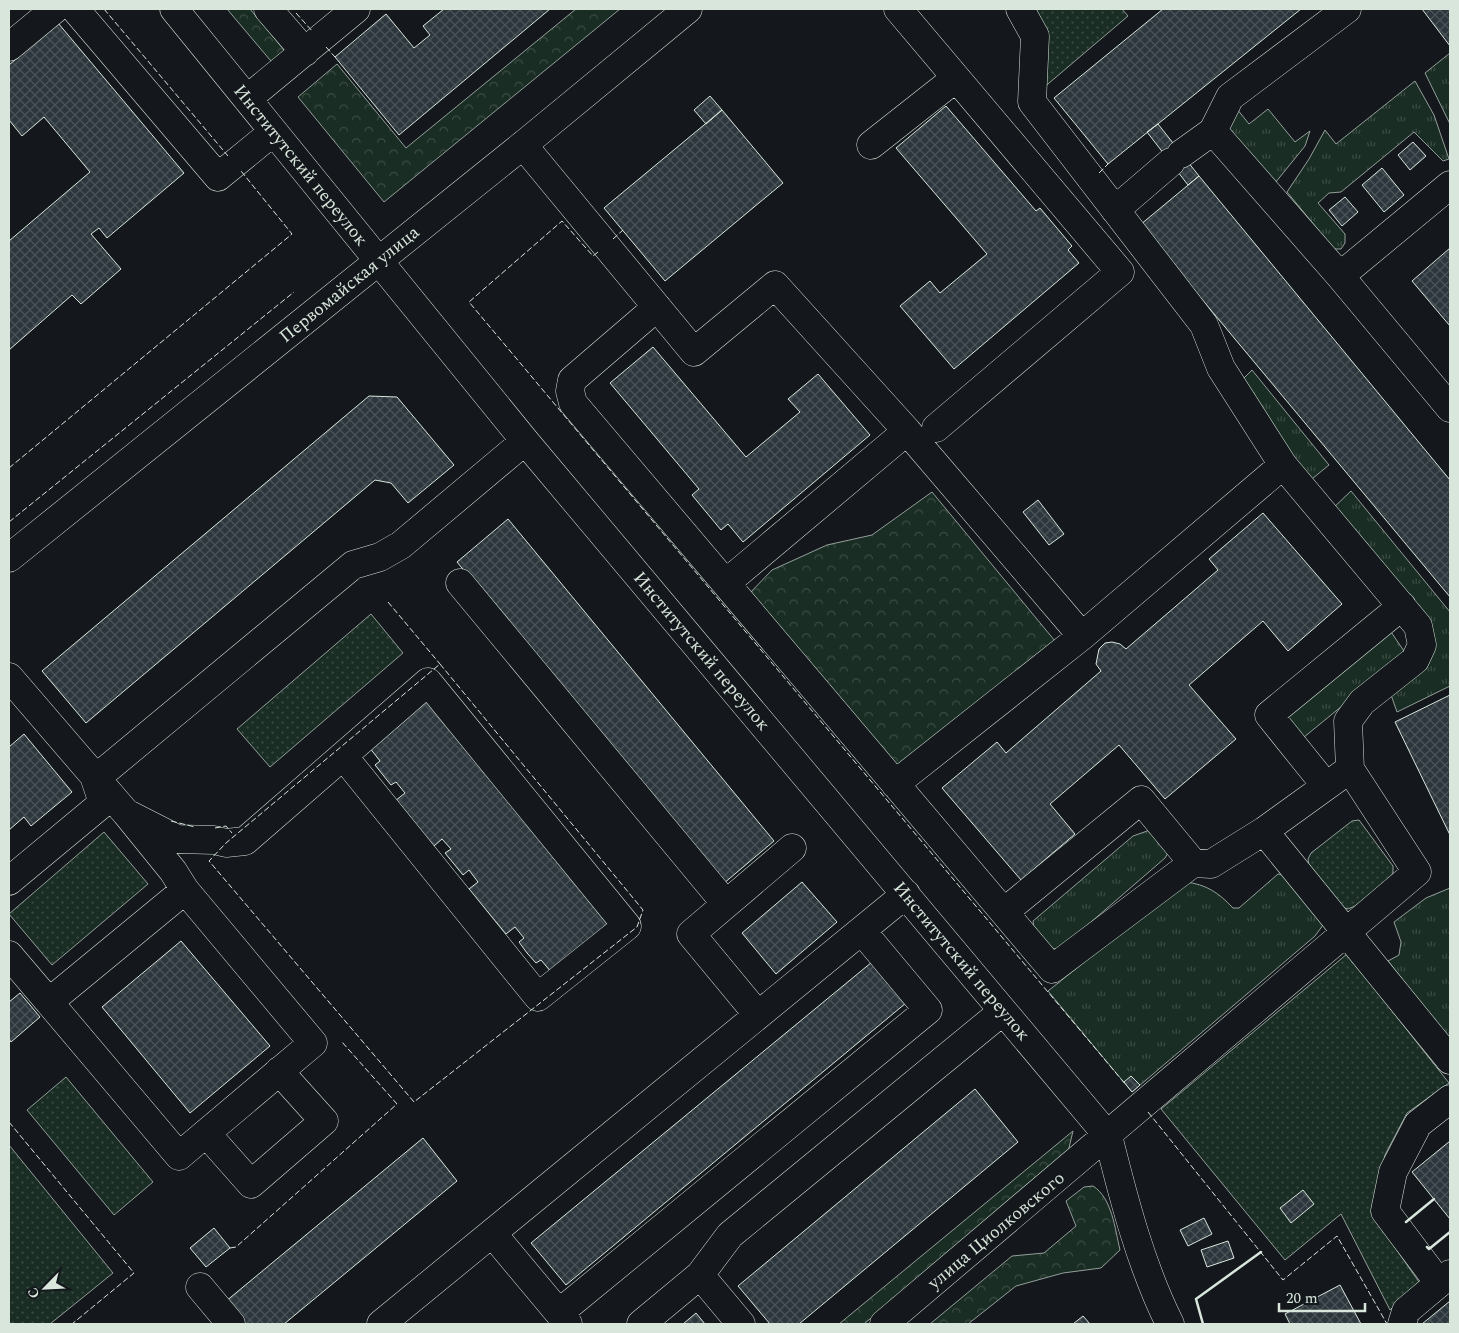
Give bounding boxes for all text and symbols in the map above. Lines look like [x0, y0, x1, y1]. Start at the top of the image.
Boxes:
street label: Институтский переулок [227, 79, 374, 252]
street label: Первомайская улица [273, 219, 426, 350]
street label: Институтский переулок [627, 566, 777, 737]
street label: Институтский переулок [887, 876, 1037, 1047]
street label: улица Циолковского [921, 1165, 1071, 1297]
north arrow [20, 1263, 70, 1313]
scale bar [1279, 1280, 1365, 1312]
text: С [22, 1284, 45, 1302]
text: 20 m [1286, 1287, 1318, 1310]

